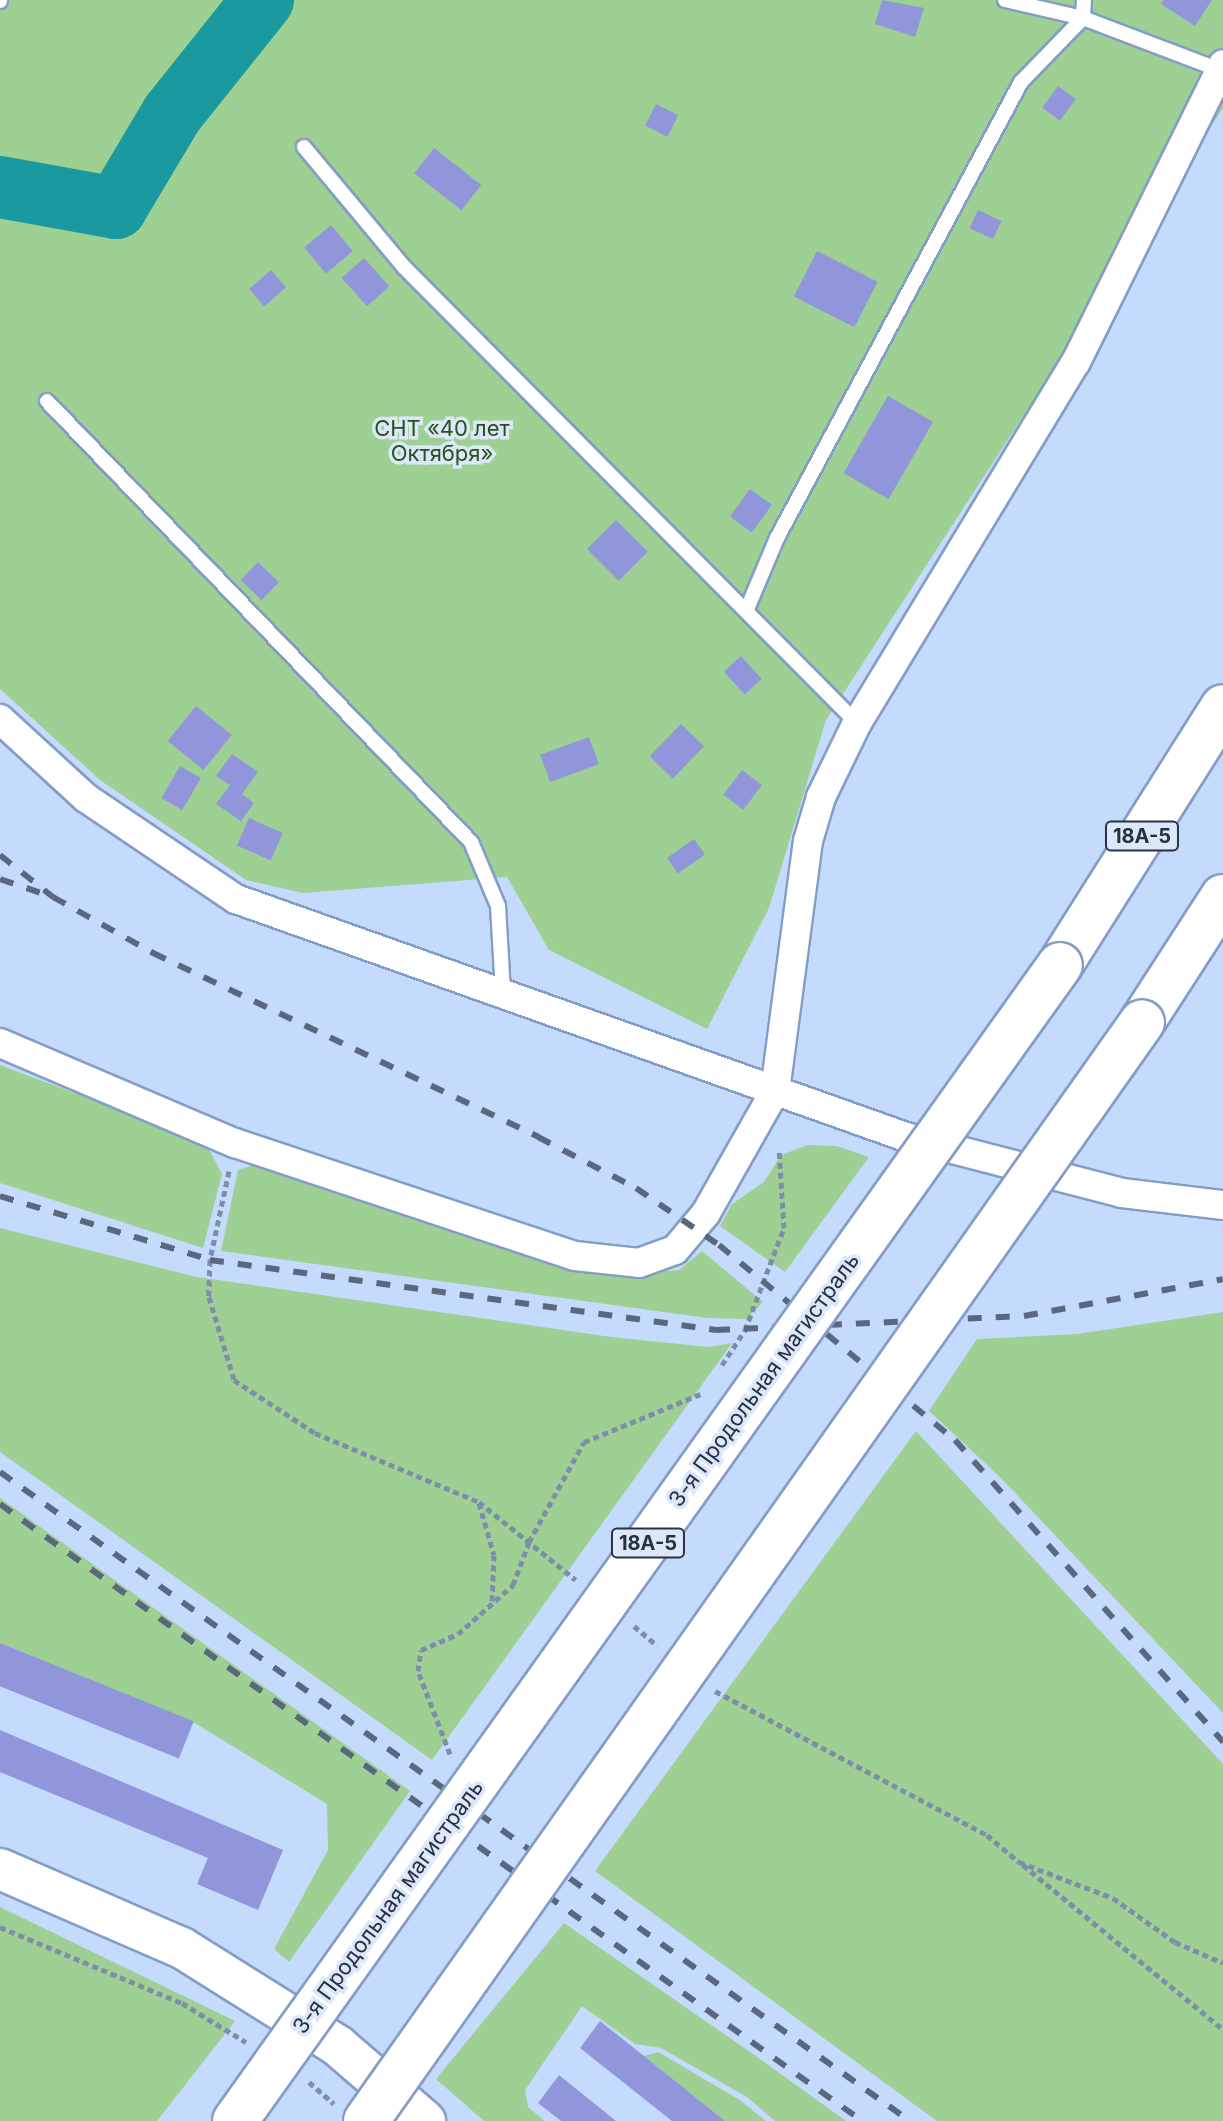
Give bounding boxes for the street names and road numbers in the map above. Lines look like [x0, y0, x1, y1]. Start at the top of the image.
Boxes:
road number: 18А-5 [1104, 820, 1180, 852]
street label: 3-я Продольная магистраль [663, 1248, 865, 1512]
road number: 18А-5 [610, 1527, 686, 1559]
street label: 3-я Продольная магистраль [287, 1775, 489, 2039]

